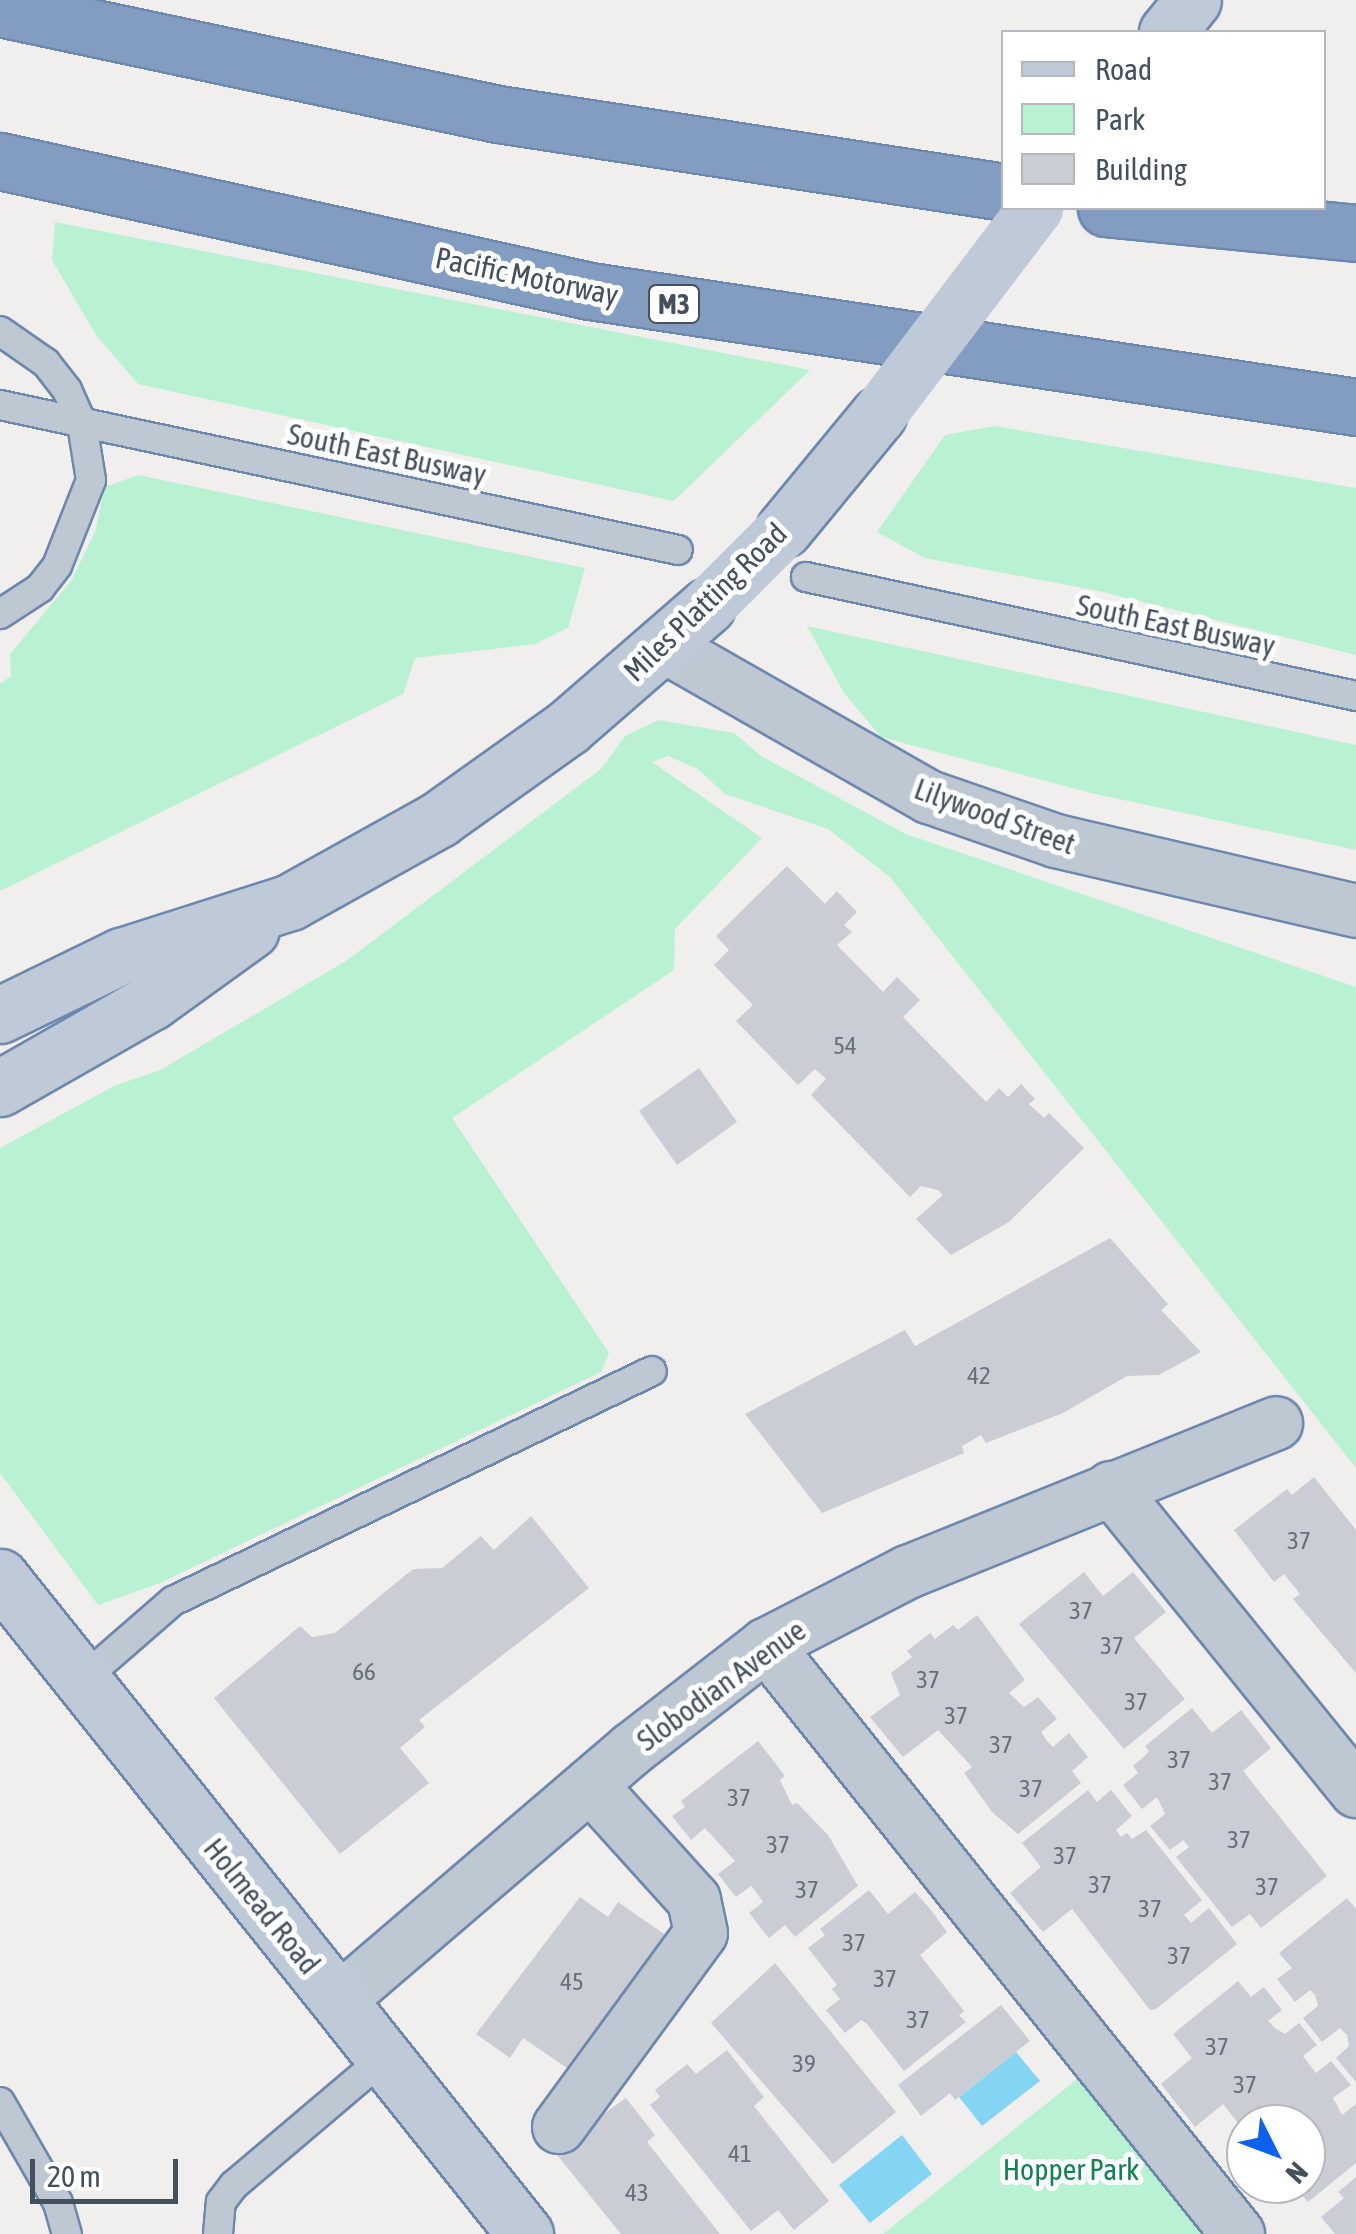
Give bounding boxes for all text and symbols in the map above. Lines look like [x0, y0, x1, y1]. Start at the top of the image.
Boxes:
legend [1001, 30, 1326, 210]
text: Road [1095, 52, 1152, 86]
text: Park [1095, 102, 1145, 136]
text: Building [1095, 152, 1187, 186]
street label: Pacific Motorway [432, 239, 622, 313]
road number: M3 [646, 281, 702, 327]
street label: South East Busway [285, 415, 489, 493]
street label: Miles Platting Road [616, 515, 794, 689]
street label: South East Busway [1074, 586, 1278, 664]
street label: Lilywood Street [910, 770, 1080, 862]
house number: 54 [833, 1030, 857, 1060]
house number: 42 [967, 1360, 991, 1390]
house number: 37 [1287, 1525, 1311, 1555]
house number: 37 [1069, 1595, 1093, 1625]
street label: Slobodian Avenue [630, 1612, 812, 1758]
house number: 37 [1100, 1630, 1124, 1660]
house number: 66 [352, 1656, 376, 1686]
house number: 37 [916, 1664, 940, 1694]
house number: 37 [1124, 1686, 1148, 1716]
house number: 37 [944, 1700, 968, 1730]
house number: 37 [989, 1729, 1013, 1759]
house number: 37 [1167, 1744, 1191, 1774]
house number: 37 [1208, 1766, 1232, 1796]
house number: 37 [1019, 1773, 1043, 1803]
house number: 37 [727, 1782, 751, 1812]
house number: 37 [1227, 1824, 1251, 1854]
house number: 37 [766, 1829, 790, 1859]
street label: Holmead Road [196, 1831, 328, 1981]
house number: 37 [1053, 1840, 1077, 1870]
house number: 37 [1088, 1869, 1112, 1899]
house number: 37 [1255, 1871, 1279, 1901]
house number: 37 [795, 1874, 819, 1904]
house number: 37 [1138, 1893, 1162, 1923]
house number: 37 [842, 1927, 866, 1957]
house number: 37 [1167, 1940, 1191, 1970]
house number: 37 [873, 1963, 897, 1993]
house number: 45 [560, 1966, 584, 1996]
house number: 37 [906, 2004, 930, 2034]
house number: 37 [1205, 2031, 1229, 2061]
house number: 39 [792, 2048, 816, 2078]
house number: 37 [1233, 2069, 1257, 2099]
north arrow [1226, 2104, 1326, 2204]
house number: 41 [728, 2138, 752, 2168]
scale bar [35, 2139, 182, 2201]
park label: Hopper Park [1003, 2151, 1139, 2187]
text: N [1279, 2156, 1314, 2190]
text: 20 m [47, 2159, 101, 2193]
house number: 43 [625, 2177, 649, 2207]

